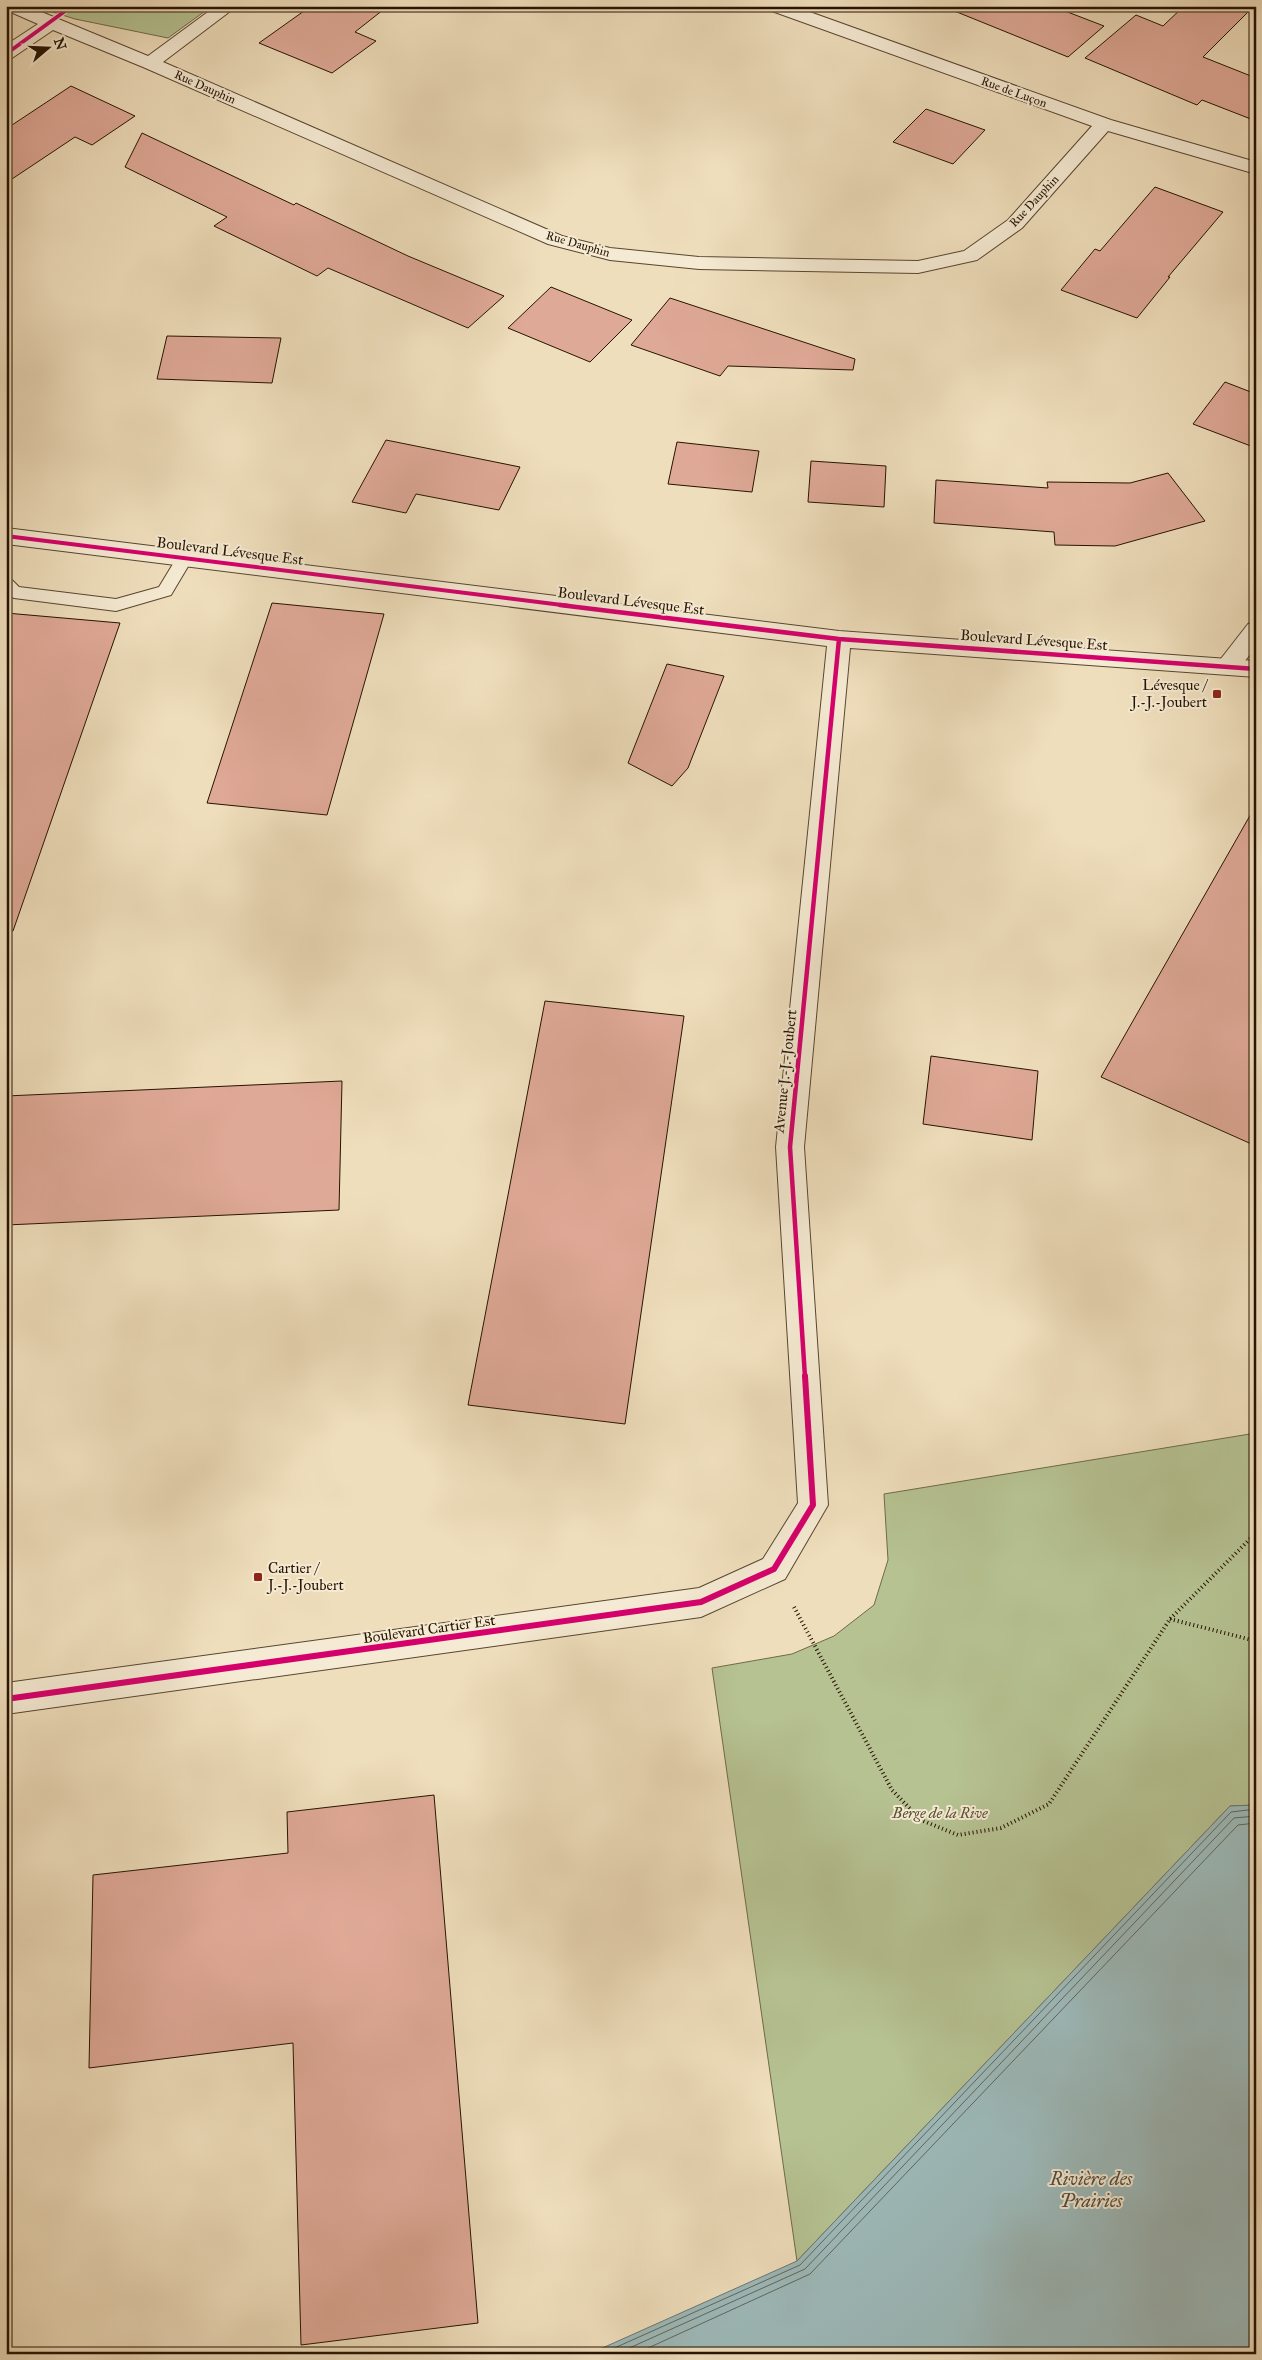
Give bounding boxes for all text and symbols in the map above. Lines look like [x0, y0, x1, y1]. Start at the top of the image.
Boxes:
north arrow [22, 22, 72, 72]
text: N [50, 36, 70, 52]
street label: Rue Dauphin [172, 67, 238, 107]
street label: Rue de Luçon [979, 74, 1049, 111]
street label: Rue Dauphin [1007, 172, 1062, 230]
street label: Rue Dauphin [545, 228, 612, 260]
street label: Boulevard Lévesque Est [155, 533, 305, 570]
street label: Boulevard Lévesque Est [556, 583, 706, 620]
street label: Boulevard Lévesque Est [960, 626, 1109, 655]
place label: Lévesque / J.-J.-Joubert [1129, 676, 1209, 712]
marker: Lévesque / J.-J.-Joubert [1211, 688, 1223, 700]
street label: Avenue J.-J.-Joubert [769, 1008, 801, 1135]
place label: Cartier / J.-J.-Joubert [266, 1559, 344, 1595]
marker: Cartier / J.-J.-Joubert [252, 1571, 264, 1583]
street label: Boulevard Cartier Est [362, 1611, 497, 1647]
park label: Berge de la Rive [891, 1804, 988, 1822]
water label: Rivière des Prairies [1049, 2167, 1133, 2212]

